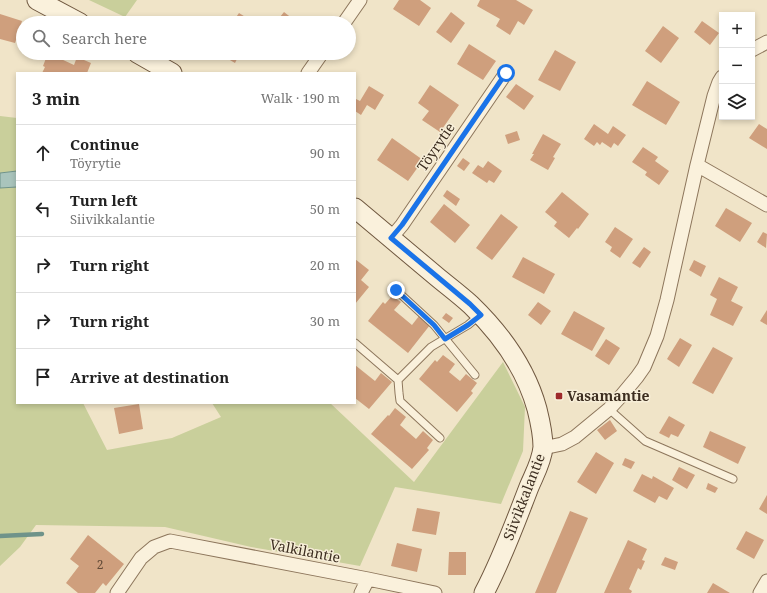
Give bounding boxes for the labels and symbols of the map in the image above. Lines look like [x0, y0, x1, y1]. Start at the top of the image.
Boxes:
route start [497, 64, 515, 82]
street label: Töyrytie [412, 119, 459, 175]
route end [387, 281, 405, 299]
place label: Vasamantie [567, 386, 650, 405]
marker: Vasamantie [554, 391, 564, 401]
street label: Siivikkalantie [498, 451, 549, 543]
street label: Valkilantie [268, 534, 342, 567]
house number: 2 [97, 556, 103, 573]

